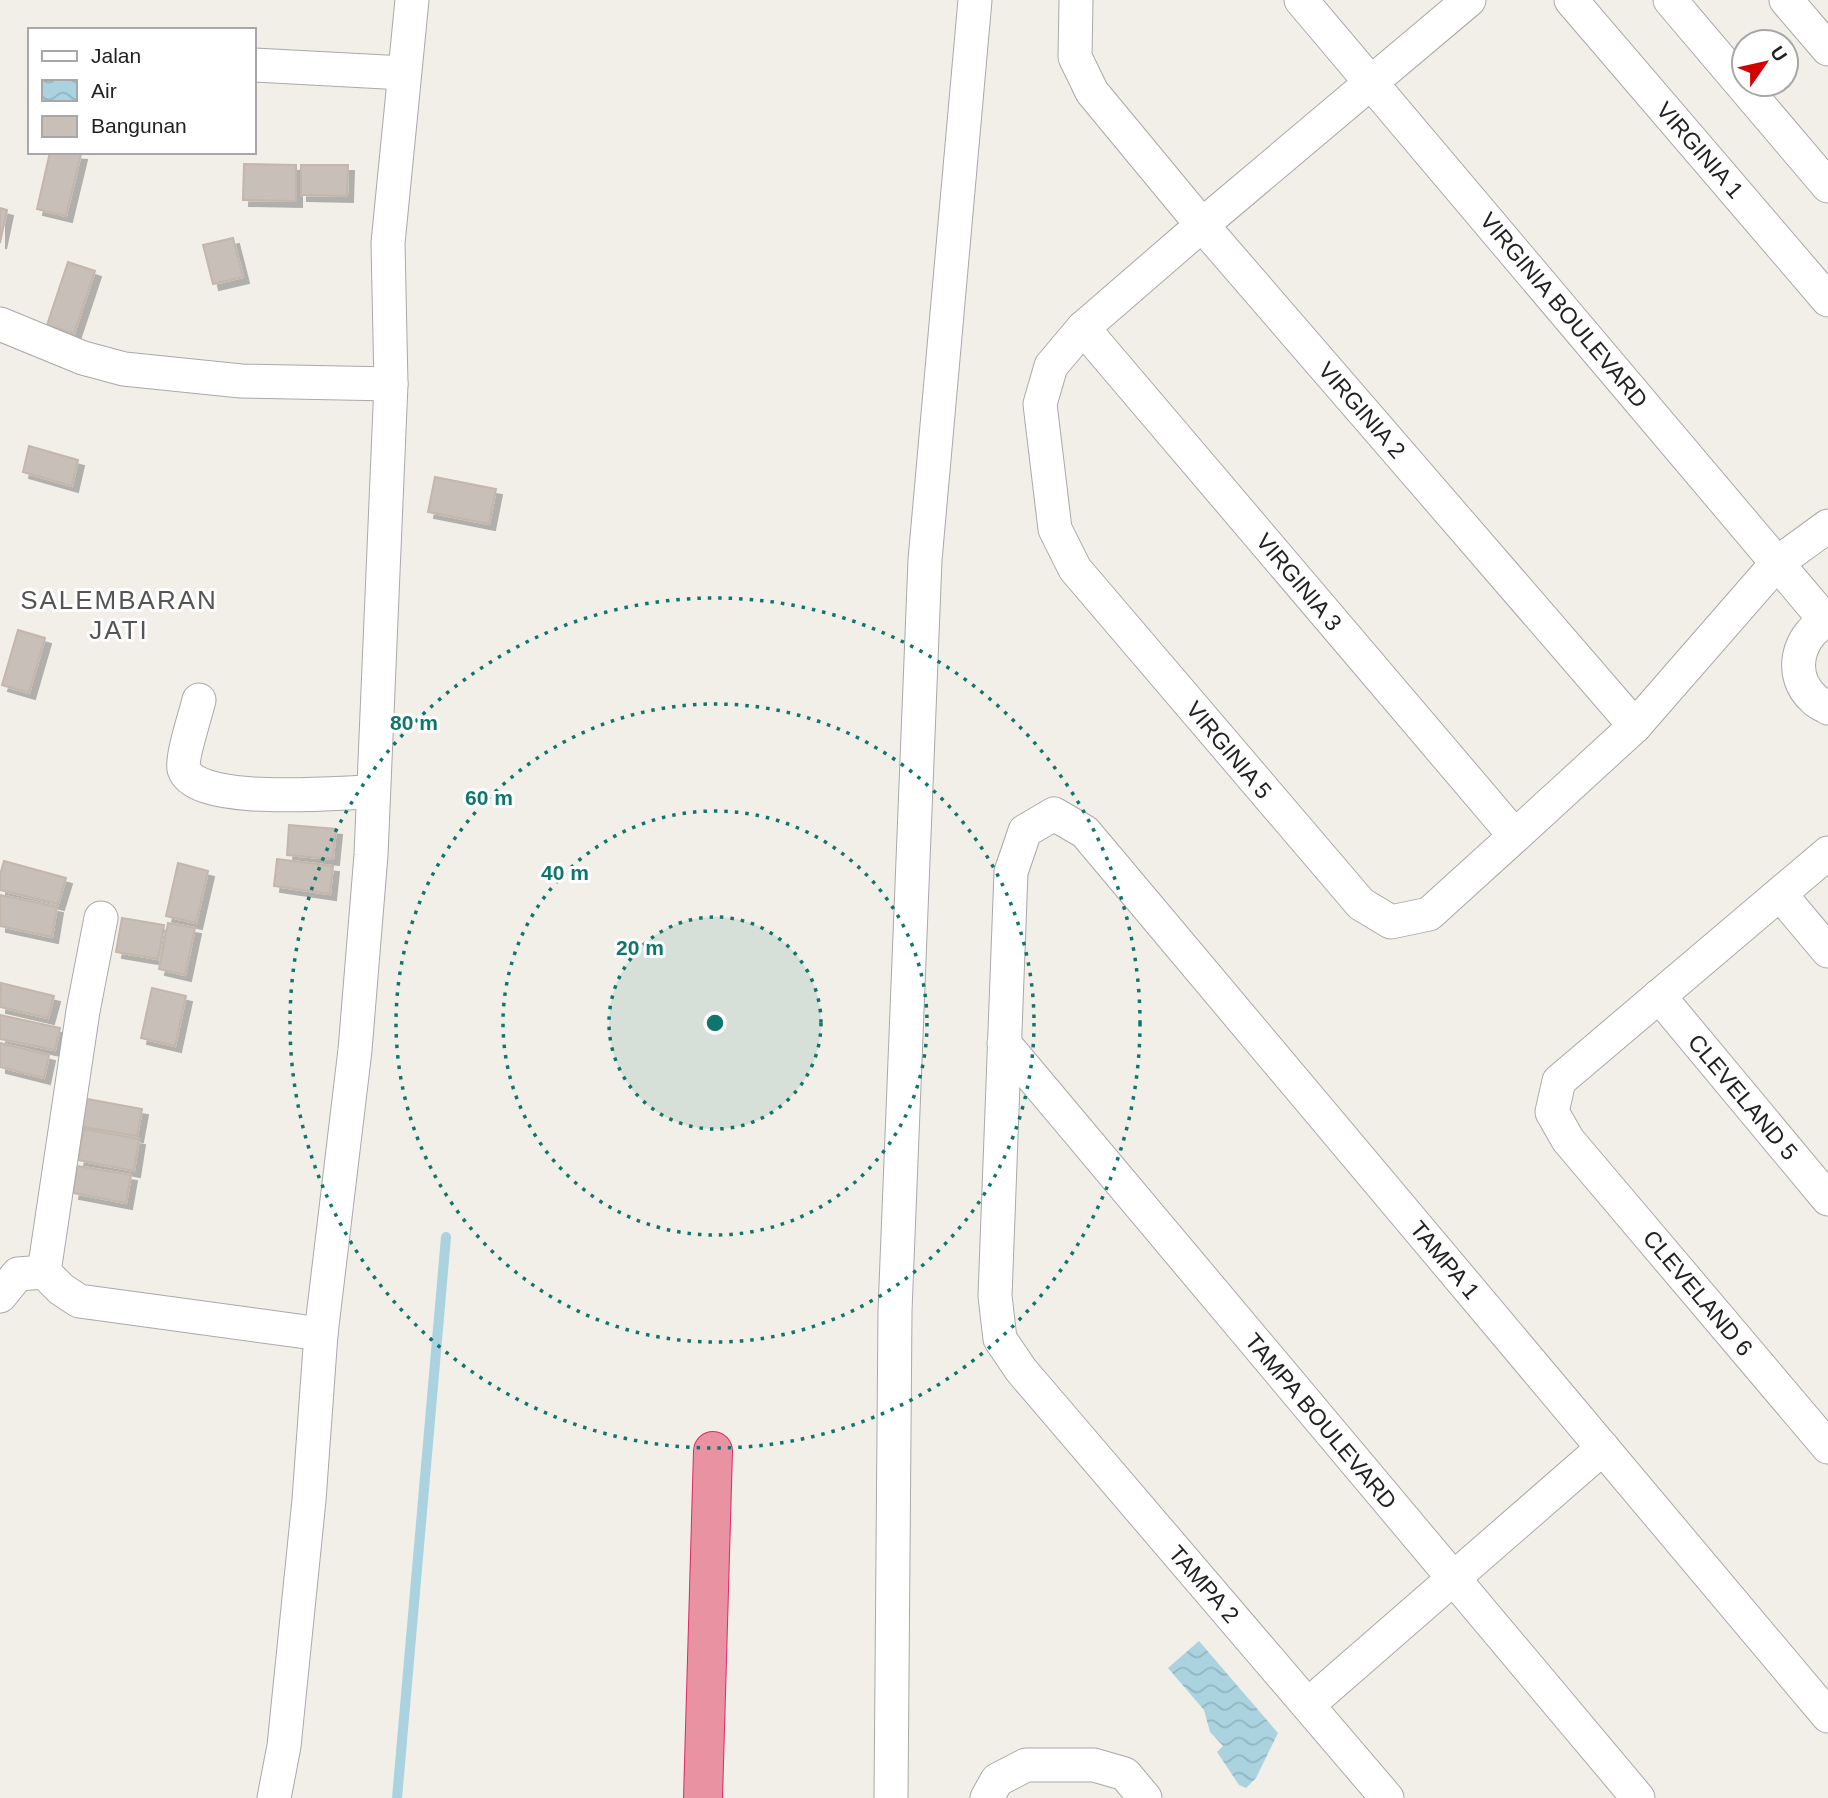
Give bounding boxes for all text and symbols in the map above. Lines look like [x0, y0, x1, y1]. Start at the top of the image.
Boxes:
legend [28, 28, 256, 154]
north arrow [1730, 28, 1800, 98]
text: U [1766, 42, 1791, 65]
text: Jalan [91, 44, 141, 67]
text: Air [91, 79, 117, 102]
street label: VIRGINIA 1 [1651, 97, 1749, 203]
text: Bangunan [91, 114, 187, 137]
street label: VIRGINIA BOULEVARD [1475, 207, 1653, 413]
street label: VIRGINIA 2 [1313, 357, 1411, 463]
street label: VIRGINIA 3 [1251, 528, 1347, 636]
district label: SALEMBARAN JATI [20, 585, 218, 645]
street label: VIRGINIA 5 [1181, 696, 1277, 804]
text: 80 m [390, 711, 438, 734]
text: 60 m [465, 786, 513, 809]
text: 40 m [541, 861, 589, 884]
text: 20 m [616, 936, 664, 959]
centre of rings [703, 1011, 727, 1035]
street label: CLEVELAND 5 [1683, 1029, 1803, 1165]
street label: TAMPA 1 [1405, 1216, 1485, 1304]
street label: CLEVELAND 6 [1638, 1225, 1758, 1361]
street label: TAMPA BOULEVARD [1240, 1328, 1402, 1514]
street label: TAMPA 2 [1163, 1540, 1245, 1628]

